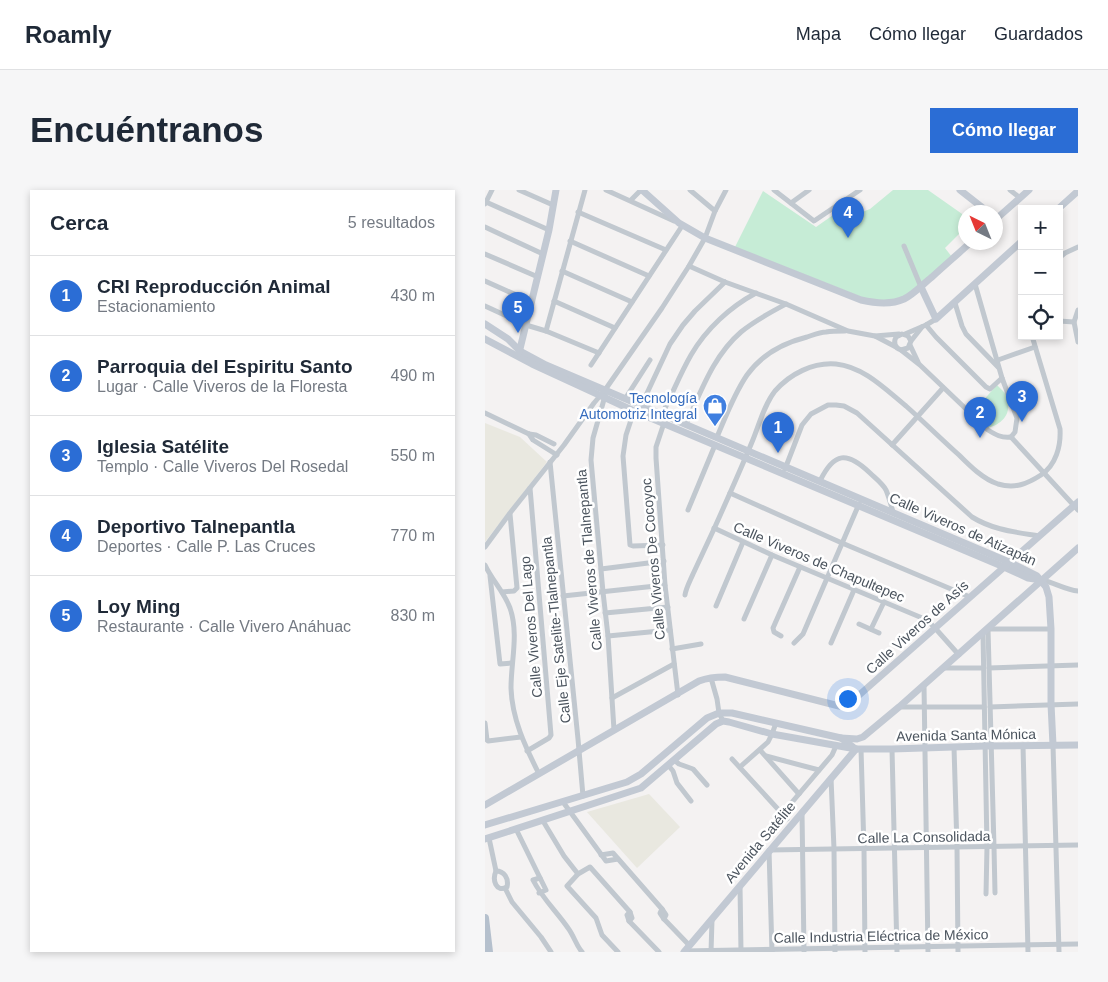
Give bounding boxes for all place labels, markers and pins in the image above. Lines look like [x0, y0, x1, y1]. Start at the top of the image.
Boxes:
pin: 4 [832, 197, 864, 238]
pin: 5 [502, 292, 534, 333]
pin: 3 [1006, 381, 1038, 422]
place label: Tecnología Automotriz Integral [580, 390, 697, 422]
shop icon: Tecnología Automotriz Integral [702, 393, 728, 427]
pin: 2 [964, 397, 996, 438]
pin: 1 [762, 412, 794, 453]

